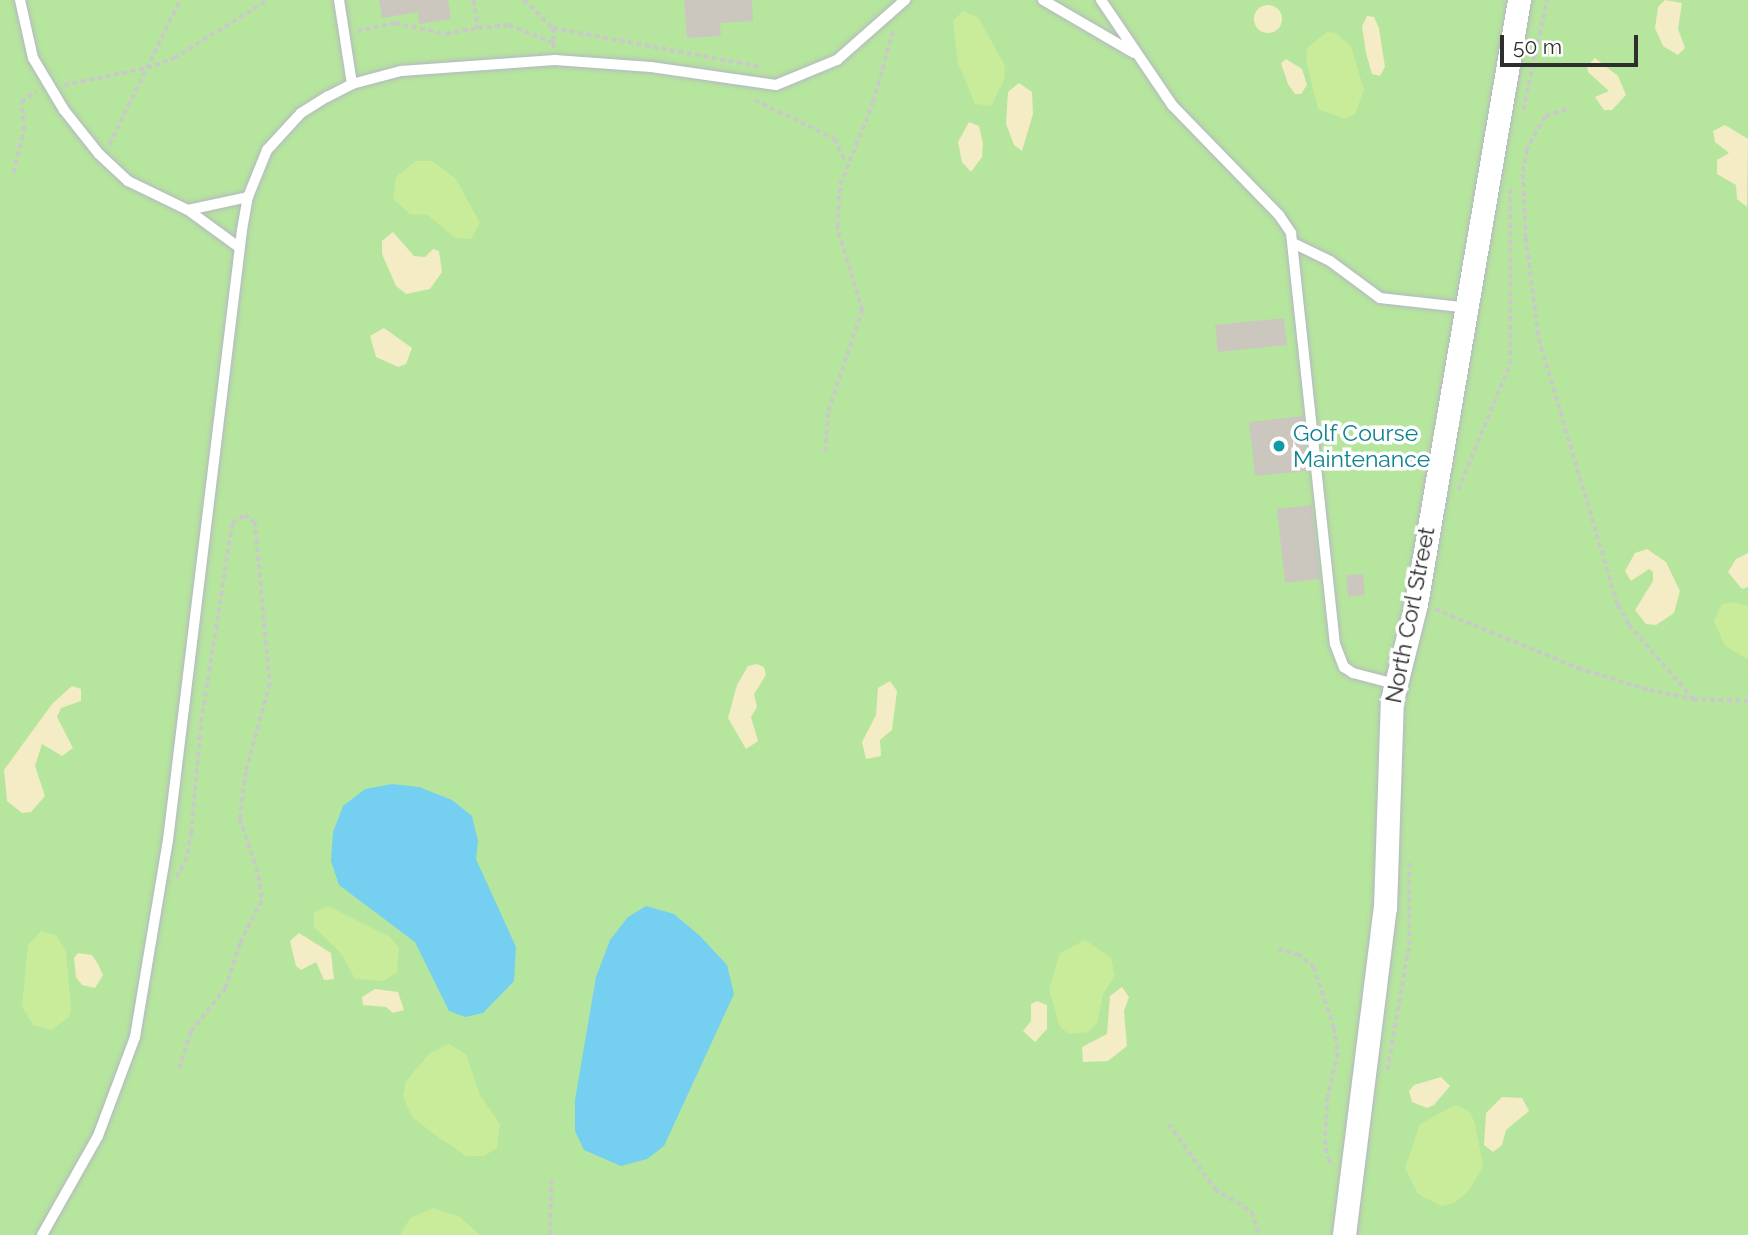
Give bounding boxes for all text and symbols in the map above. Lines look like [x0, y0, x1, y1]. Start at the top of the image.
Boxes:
scale bar [1503, 21, 1641, 65]
text: 50 m [1513, 34, 1562, 59]
place label: Golf Course Maintenance [1293, 419, 1430, 473]
marker: Golf Course Maintenance [1271, 438, 1287, 454]
street label: North Corl Street [1379, 524, 1441, 706]

